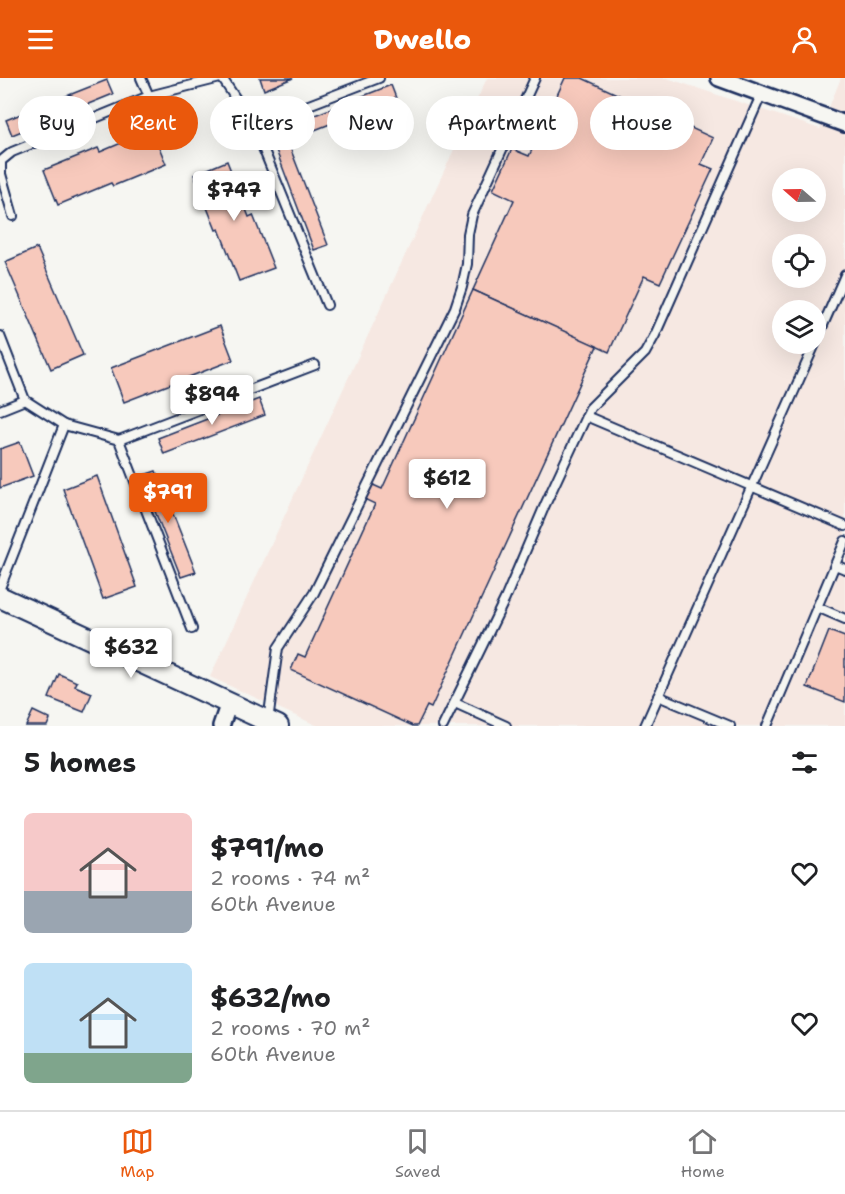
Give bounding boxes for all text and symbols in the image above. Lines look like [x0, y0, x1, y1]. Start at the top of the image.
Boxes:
text: Dwello [374, 21, 471, 58]
icon: menu [24, 23, 57, 56]
icon: person [788, 23, 821, 56]
chip: Buy [18, 96, 96, 150]
chip: Rent [108, 96, 198, 150]
chip: Filters [210, 96, 315, 150]
chip: New [327, 96, 414, 150]
chip: Apartment [426, 96, 578, 150]
chip: House [590, 96, 694, 150]
north arrow [772, 168, 826, 222]
map controls [772, 168, 826, 354]
pin: $747 [198, 171, 270, 222]
text: $747 [207, 177, 261, 203]
button: locate [772, 234, 826, 288]
button: layers [772, 300, 826, 354]
pin: $894 [176, 375, 248, 426]
text: $894 [184, 381, 240, 407]
pin: $612 [411, 459, 483, 510]
text: $612 [423, 465, 471, 491]
pin: $791 [132, 473, 204, 524]
text: $791 [143, 479, 193, 505]
pin: $632 [95, 628, 167, 679]
text: $632 [104, 634, 158, 660]
text: 5 homes [24, 745, 136, 780]
icon: filters [788, 746, 821, 779]
text: $791/mo [210, 830, 324, 865]
icon: home [72, 837, 144, 909]
icon: heart [788, 857, 821, 890]
text: 2 rooms · 74 m² [210, 865, 370, 891]
text: 60th Avenue [210, 891, 336, 917]
text: $632/mo [210, 980, 331, 1015]
icon: home [72, 987, 144, 1059]
icon: heart [788, 1007, 821, 1040]
text: 2 rooms · 70 m² [210, 1015, 371, 1041]
text: 60th Avenue [210, 1041, 336, 1067]
tab: Map [120, 1125, 154, 1182]
tab: Saved [395, 1125, 440, 1182]
tab: Home [681, 1125, 725, 1182]

